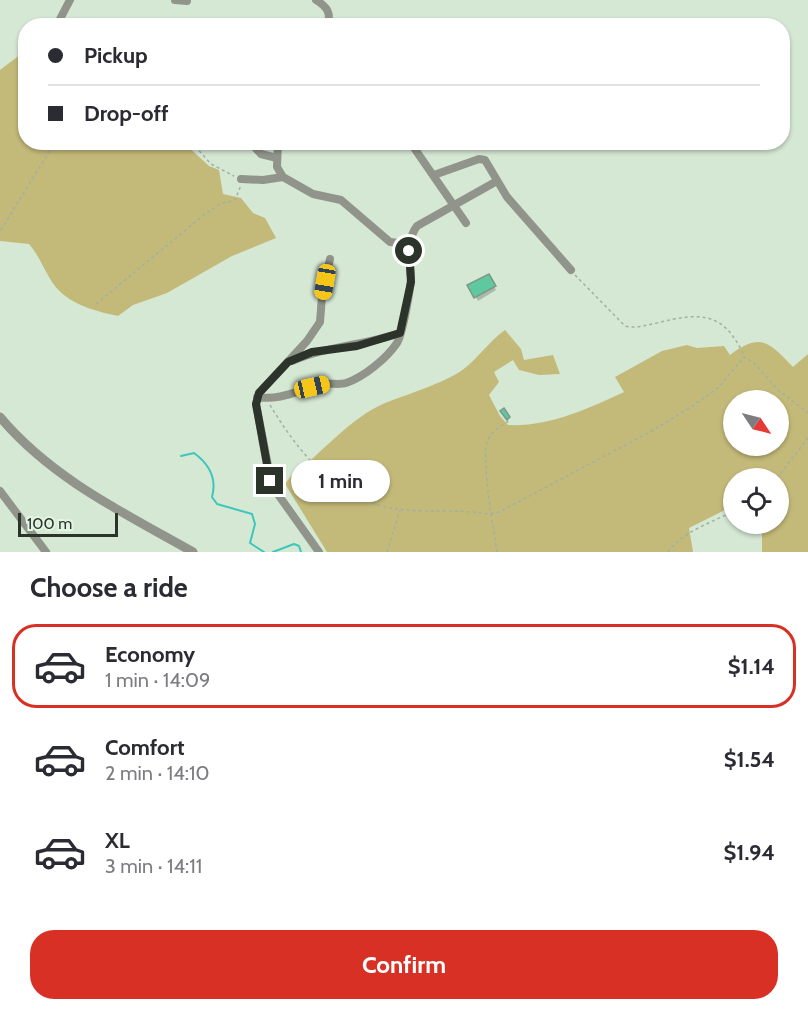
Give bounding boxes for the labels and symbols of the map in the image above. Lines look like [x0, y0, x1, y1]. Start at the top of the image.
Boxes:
route start [395, 237, 422, 264]
car [313, 263, 337, 301]
car [292, 374, 332, 400]
north arrow [723, 390, 789, 456]
callout: 1 min [291, 460, 390, 502]
route end [256, 467, 283, 494]
scale bar [18, 510, 118, 538]

